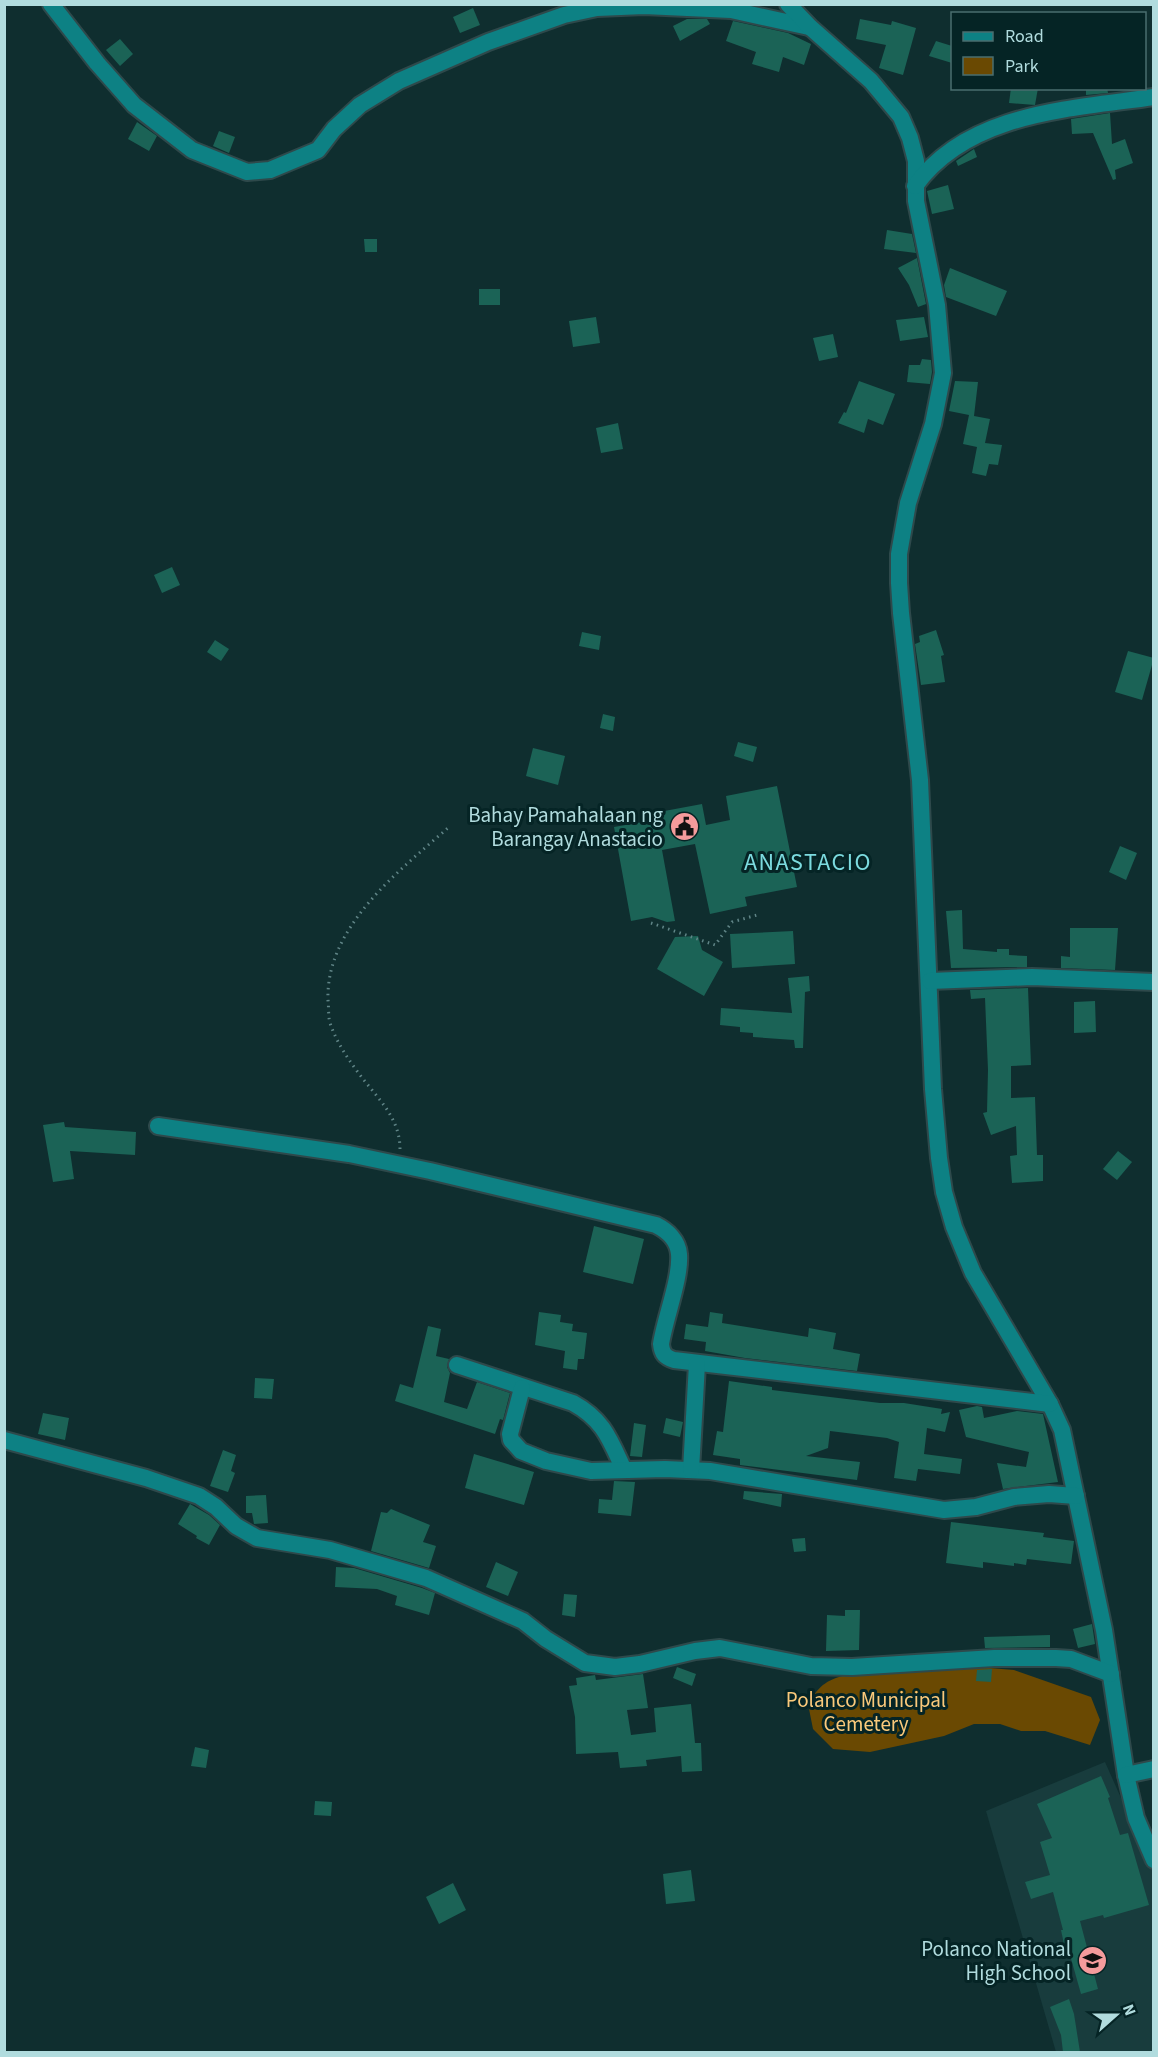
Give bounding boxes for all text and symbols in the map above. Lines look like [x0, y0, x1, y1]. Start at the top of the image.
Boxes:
legend [951, 12, 1146, 90]
text: Road [1005, 24, 1044, 49]
text: Park [1005, 54, 1039, 79]
place label: Bahay Pamahalaan ng Barangay Anastacio [468, 800, 663, 854]
public building icon: Bahay Pamahalaan ng Barangay Anastacio [668, 811, 700, 843]
district label: ANASTACIO [744, 845, 872, 880]
park label: Polanco Municipal Cemetery [786, 1685, 946, 1739]
place label: Polanco National High School [921, 1934, 1071, 1988]
school or university icon: Polanco National High School [1076, 1945, 1108, 1977]
north arrow [1086, 1985, 1146, 2045]
text: N [1117, 2001, 1141, 2019]

